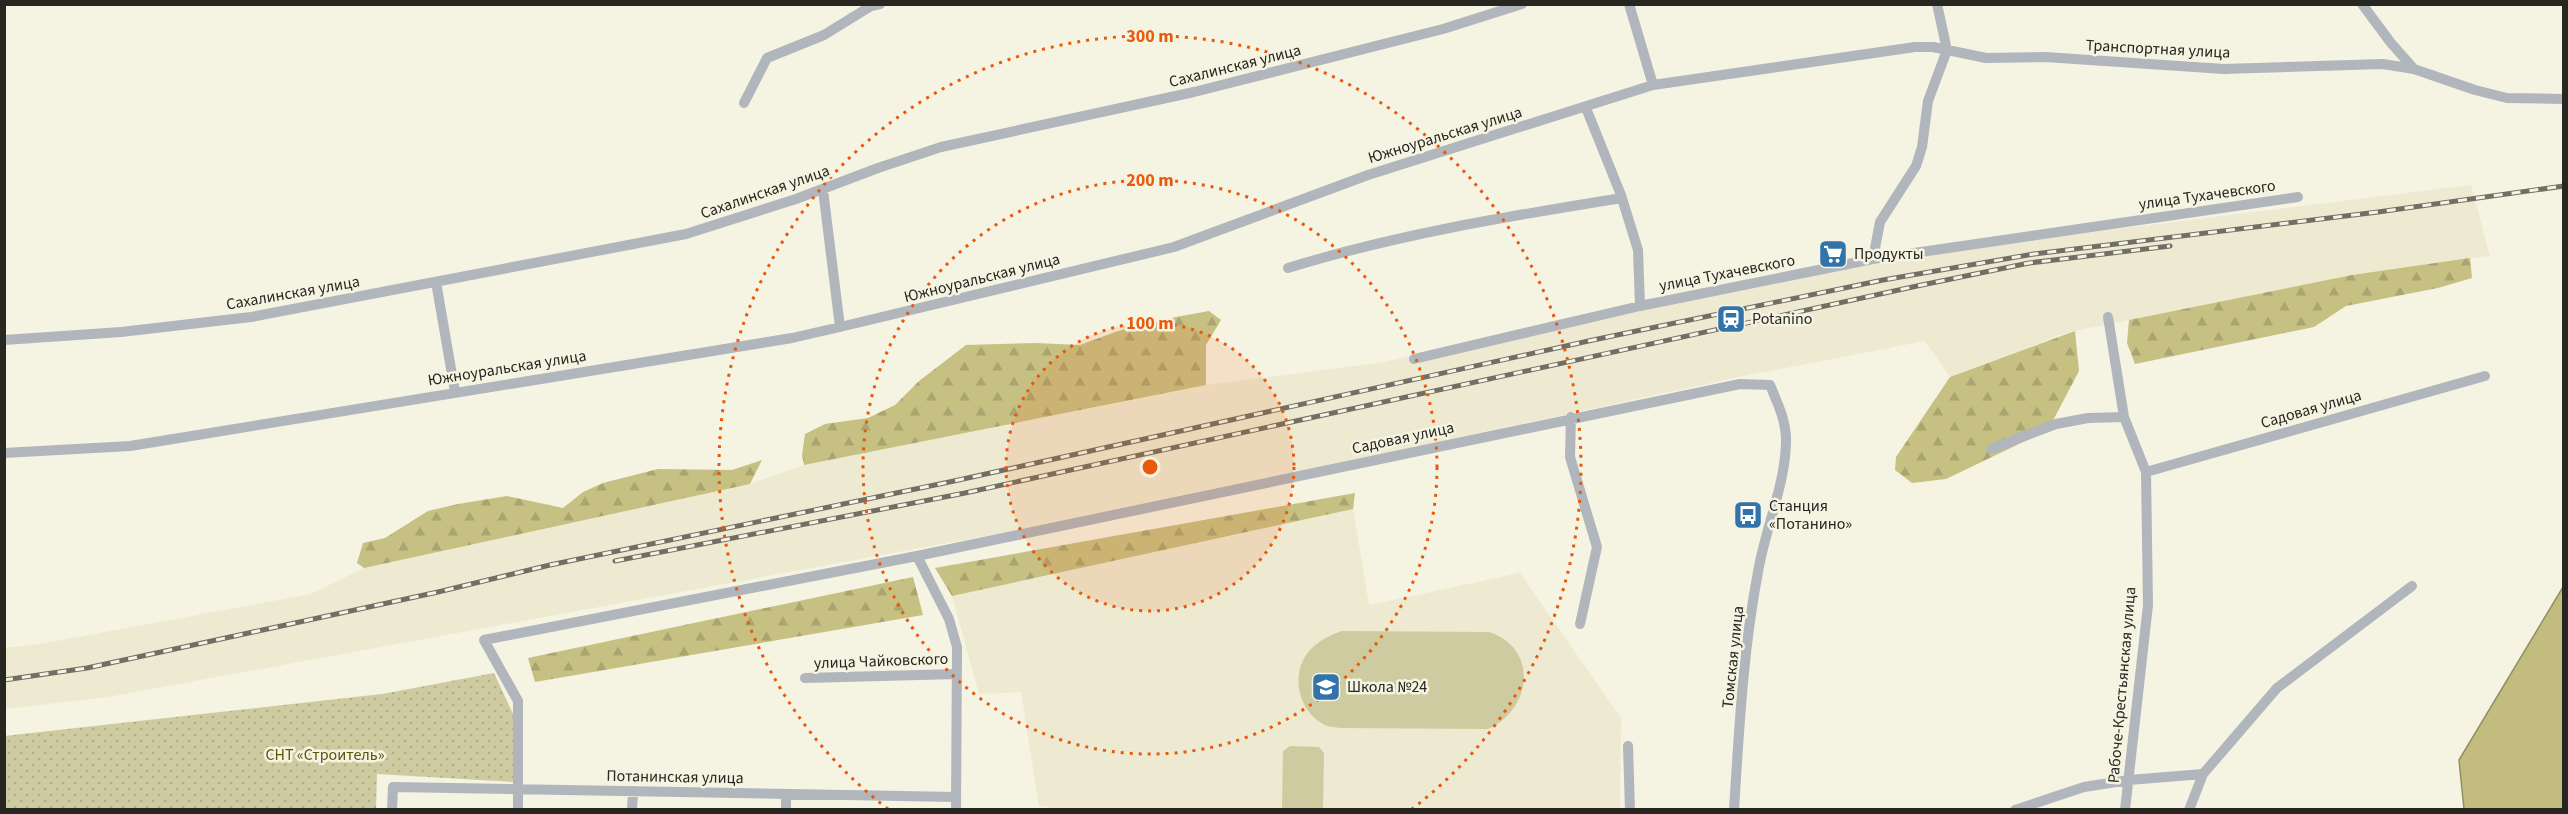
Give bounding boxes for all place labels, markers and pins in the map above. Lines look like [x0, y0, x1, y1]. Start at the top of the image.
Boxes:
supermarket icon: Продукты [1817, 238, 1849, 270]
place label: Продукты [1854, 243, 1924, 265]
station icon: Potanino [1715, 303, 1747, 335]
place label: Potanino [1752, 308, 1812, 330]
centre of rings [1140, 457, 1160, 477]
place label: Станция «Потанино» [1769, 495, 1852, 535]
bus stop icon: Станция «Потанино» [1732, 499, 1764, 531]
school or university icon: Школа №24 [1310, 671, 1342, 703]
place label: Школа №24 [1347, 676, 1427, 698]

